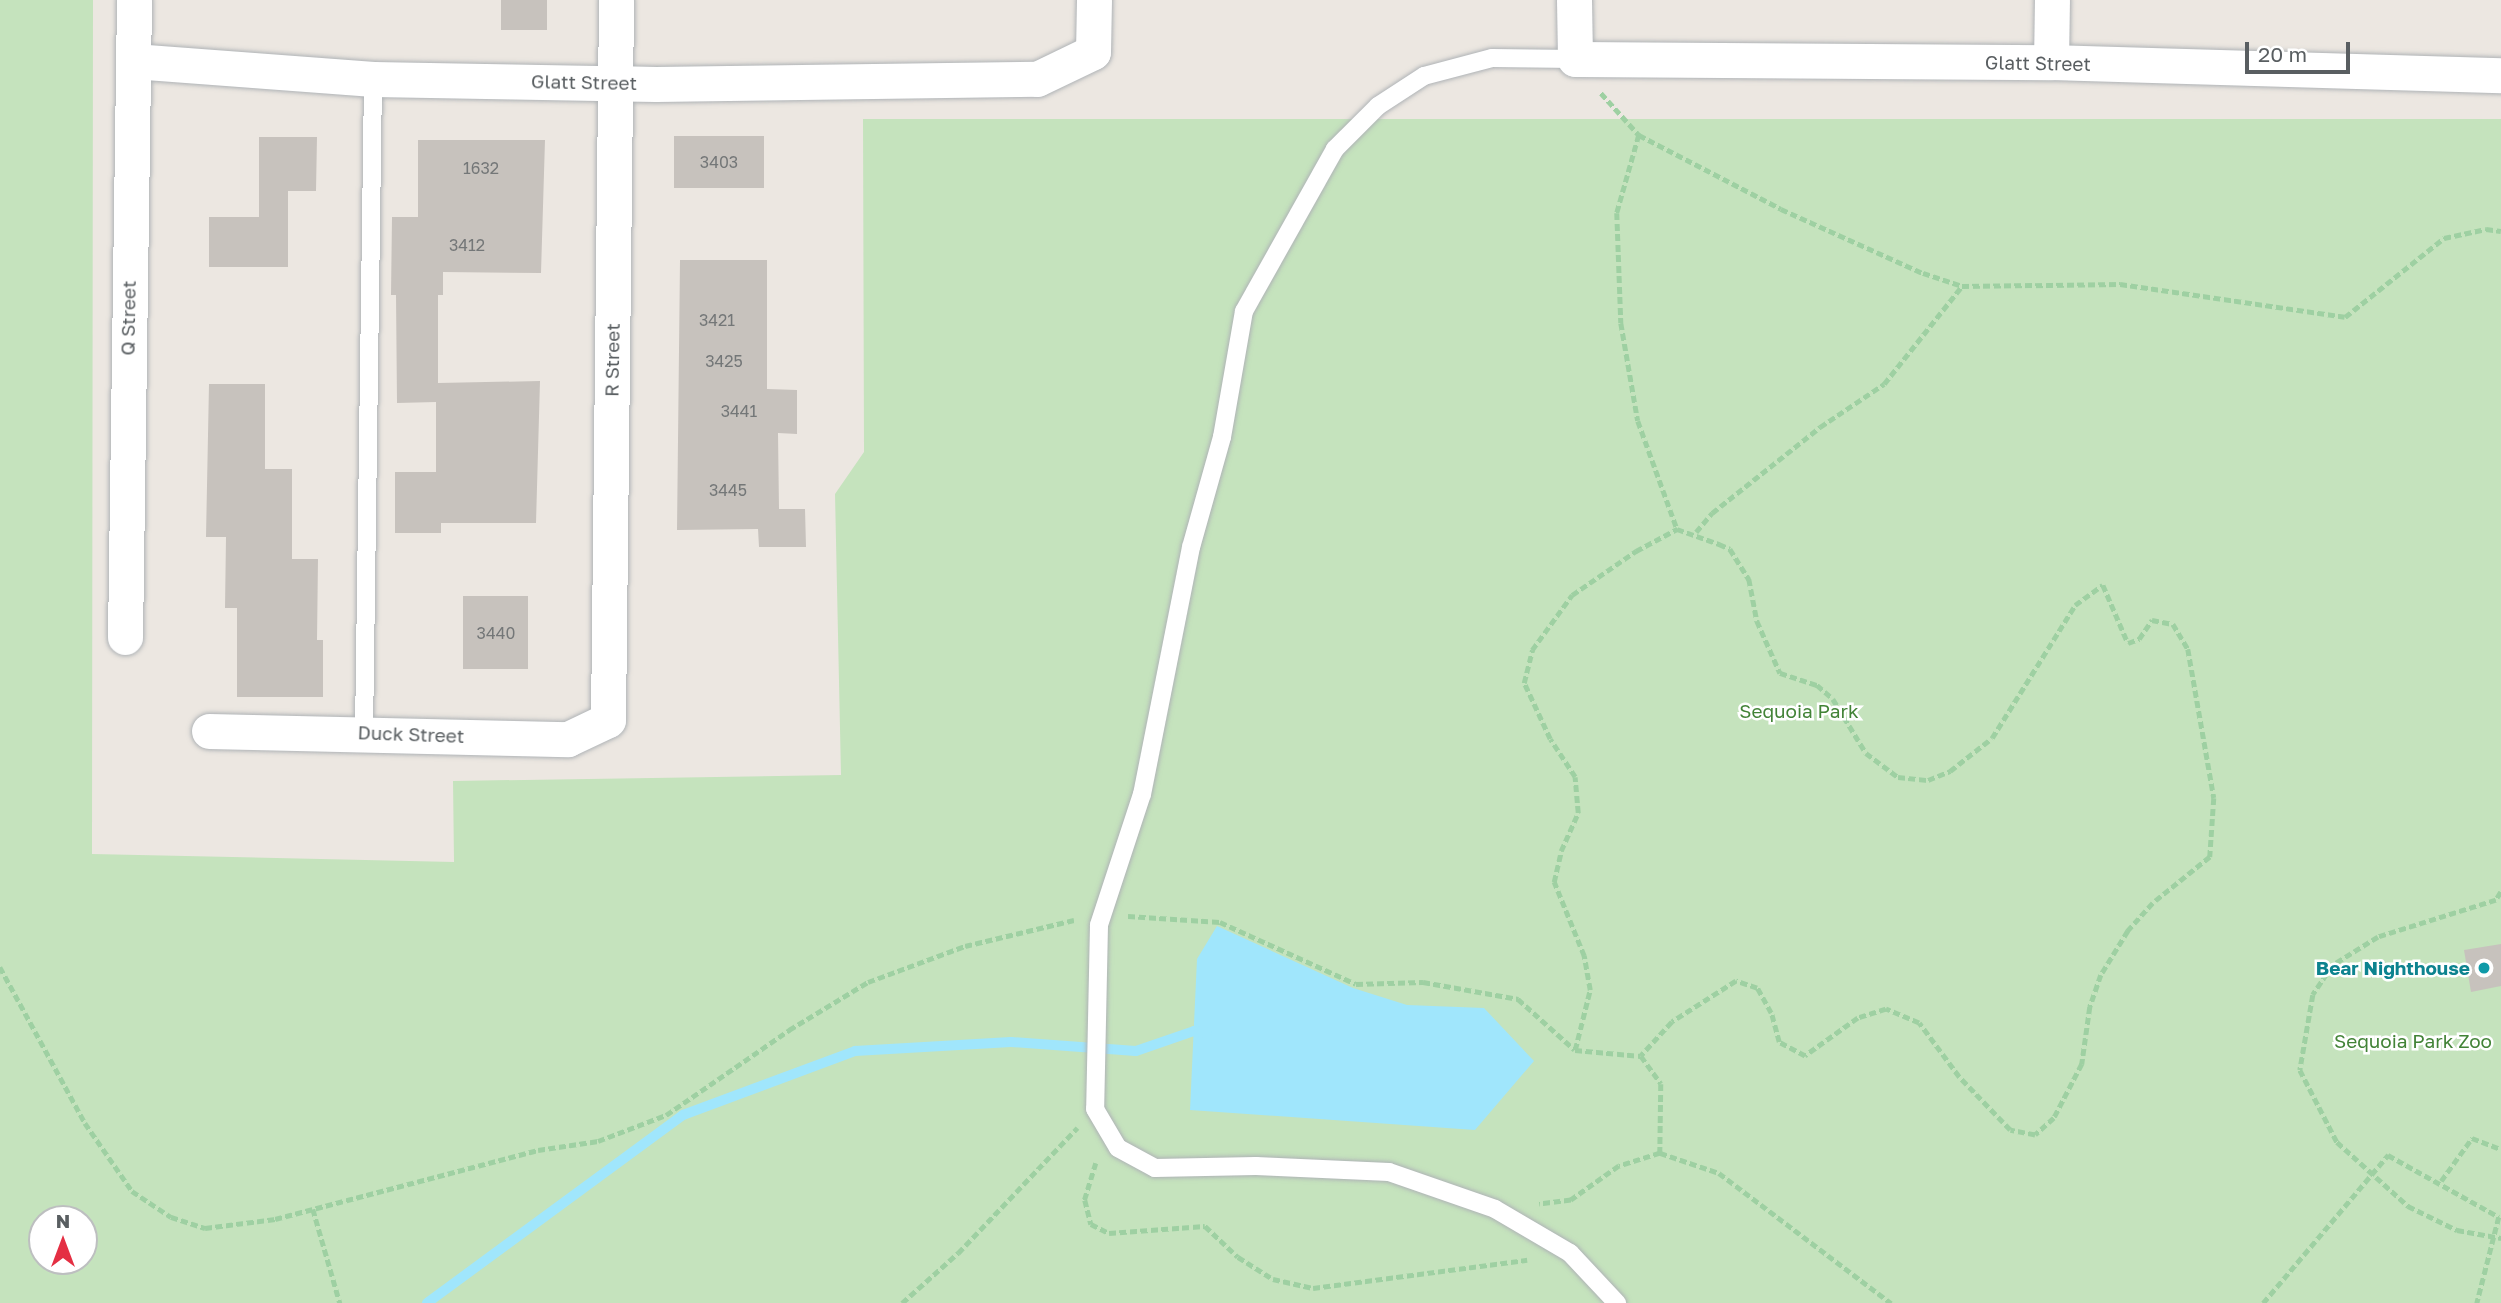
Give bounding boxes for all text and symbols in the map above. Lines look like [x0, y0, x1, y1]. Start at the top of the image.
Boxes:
scale bar [2249, 28, 2354, 72]
text: 20 m [2258, 41, 2307, 67]
street label: Glatt Street [1985, 51, 2091, 75]
street label: Glatt Street [531, 70, 637, 94]
house number: 3403 [700, 152, 738, 172]
house number: 1632 [463, 158, 499, 178]
house number: 3412 [449, 235, 485, 255]
street label: Q Street [116, 280, 140, 356]
house number: 3421 [699, 310, 735, 330]
street label: R Street [600, 323, 624, 397]
house number: 3425 [705, 351, 743, 371]
house number: 3441 [721, 401, 757, 421]
house number: 3445 [709, 480, 747, 500]
house number: 3440 [477, 623, 515, 643]
park label: Sequoia Park [1739, 700, 1859, 722]
street label: Duck Street [357, 721, 465, 747]
place label: Bear Nighthouse [2316, 957, 2470, 979]
marker: Bear Nighthouse [2476, 960, 2492, 976]
park label: Sequoia Park Zoo [2334, 1030, 2492, 1052]
north arrow [28, 1205, 98, 1275]
text: N [56, 1209, 70, 1232]

